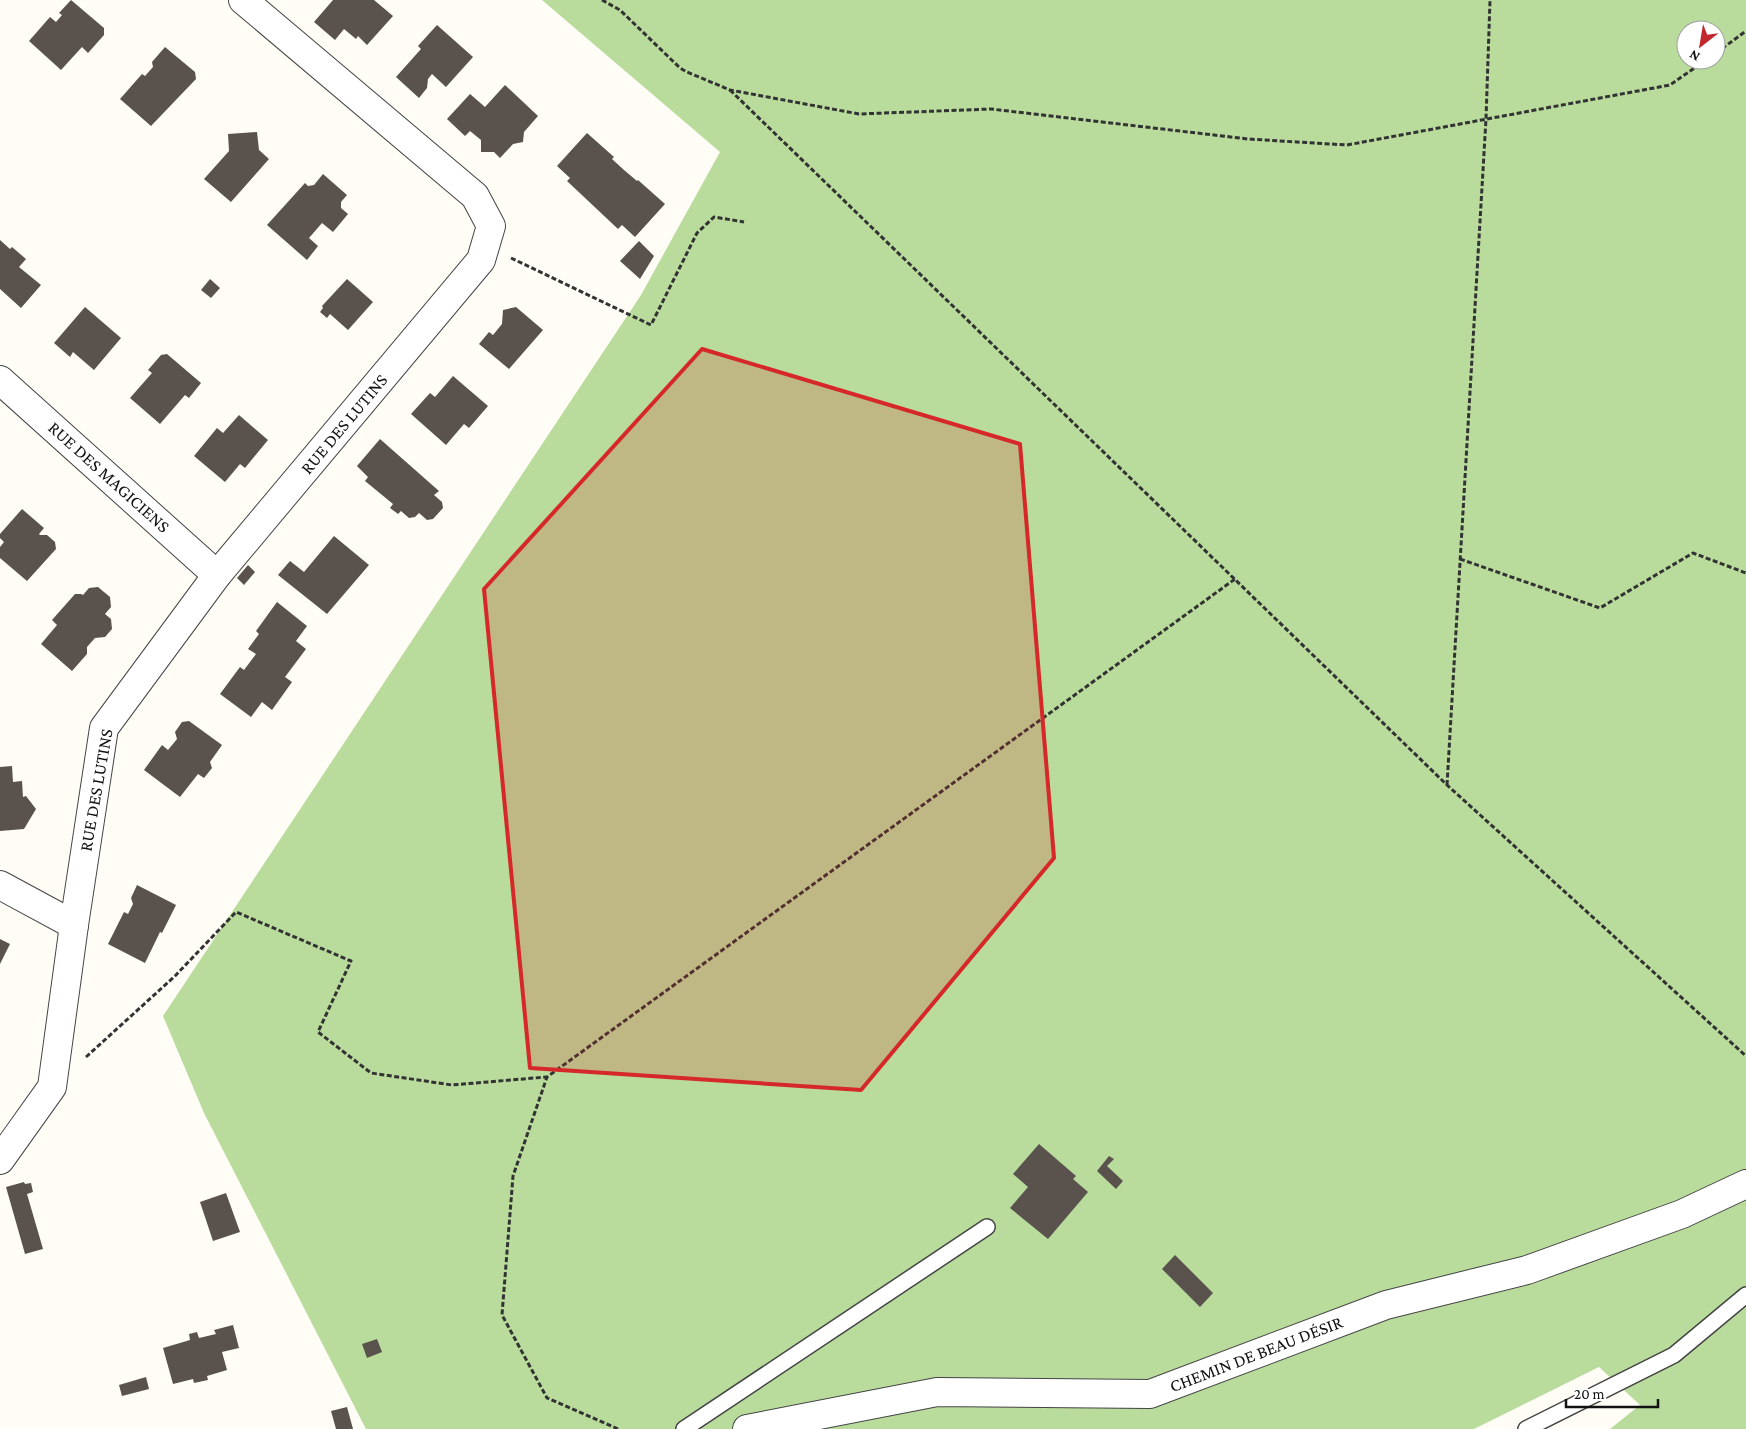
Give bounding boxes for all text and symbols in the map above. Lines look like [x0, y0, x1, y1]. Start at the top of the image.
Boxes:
north arrow [1676, 20, 1726, 70]
text: N [1686, 47, 1703, 65]
street label: RUE DES LUTINS [296, 370, 392, 478]
street label: RUE DES MAGICIENS [44, 417, 174, 537]
street label: RUE DES LUTINS [75, 727, 117, 853]
street label: CHEMIN DE BEAU DÉSIR [1167, 1311, 1346, 1396]
scale bar [1566, 1376, 1658, 1408]
text: 20 m [1574, 1386, 1605, 1402]

